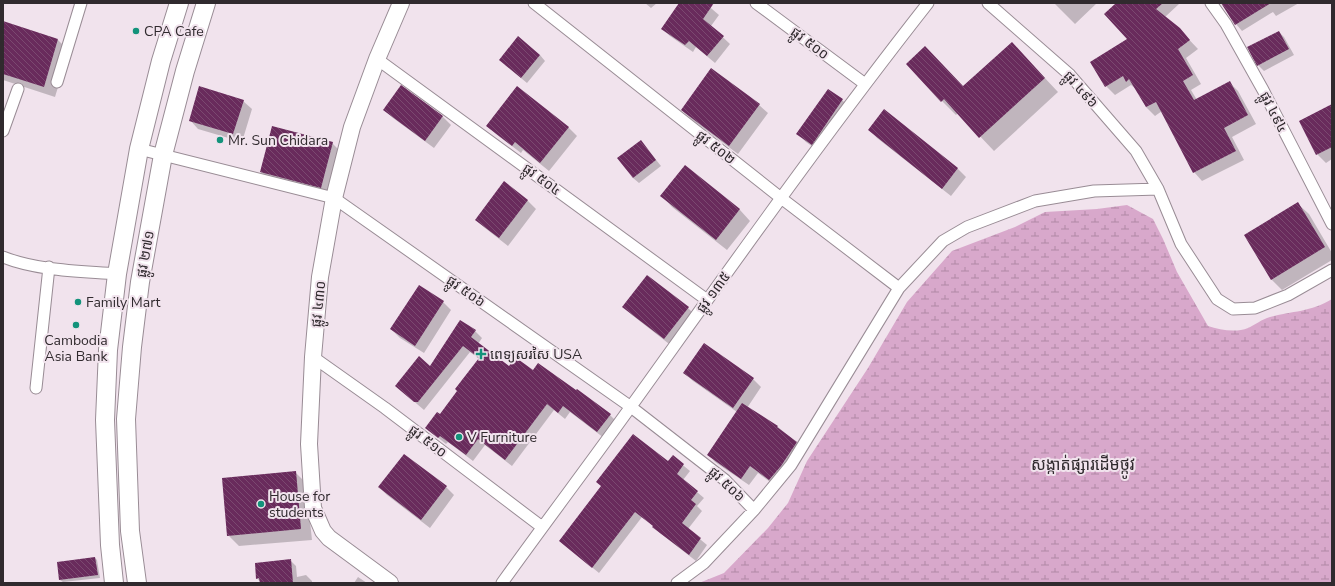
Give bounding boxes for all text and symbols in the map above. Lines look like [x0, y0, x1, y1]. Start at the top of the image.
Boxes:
place label: CPA Cafe [144, 22, 204, 41]
street label: ផ្លូវ ៥០០ [785, 23, 833, 66]
marker: CPA Cafe [131, 26, 141, 36]
street label: ផ្លូវ ៤៩៦ [1057, 67, 1102, 113]
street label: ផ្លូវ ៤៩៤ [1253, 88, 1292, 137]
street label: ផ្លូវ ៥០២ [691, 126, 739, 171]
place label: Mr. Sun Chidara [228, 131, 328, 150]
marker: Mr. Sun Chidara [215, 135, 225, 145]
street label: ផ្លូវ ៥០៤ [517, 159, 565, 202]
street label: ផ្លូវ ២៧១ [132, 229, 161, 279]
street label: ផ្លូវ ១៣៥ [692, 268, 737, 318]
street label: ផ្លូវ ៥០៦ [441, 271, 489, 313]
street label: ផ្លូវ ៤៣០ [307, 280, 333, 329]
place label: Family Mart [86, 293, 161, 312]
marker: Family Mart [73, 297, 83, 307]
marker: Cambodia Asia Bank [71, 320, 81, 330]
place label: Cambodia Asia Bank [44, 331, 108, 366]
place label: ពេទ្យសរសៃ USA [490, 345, 582, 364]
marker: ពេទ្យសរសៃ USA [475, 348, 487, 360]
street label: ផ្លូវ ៥១០ [403, 421, 451, 464]
place label: V Furniture [466, 428, 537, 447]
marker: V Furniture [454, 432, 464, 442]
district label: សង្កាត់ផ្សារដើមថ្កូវ [1031, 454, 1135, 479]
street label: ផ្លូវ ៥០៦ [703, 463, 749, 508]
place label: House for students [269, 487, 330, 522]
marker: House for students [256, 499, 266, 509]

